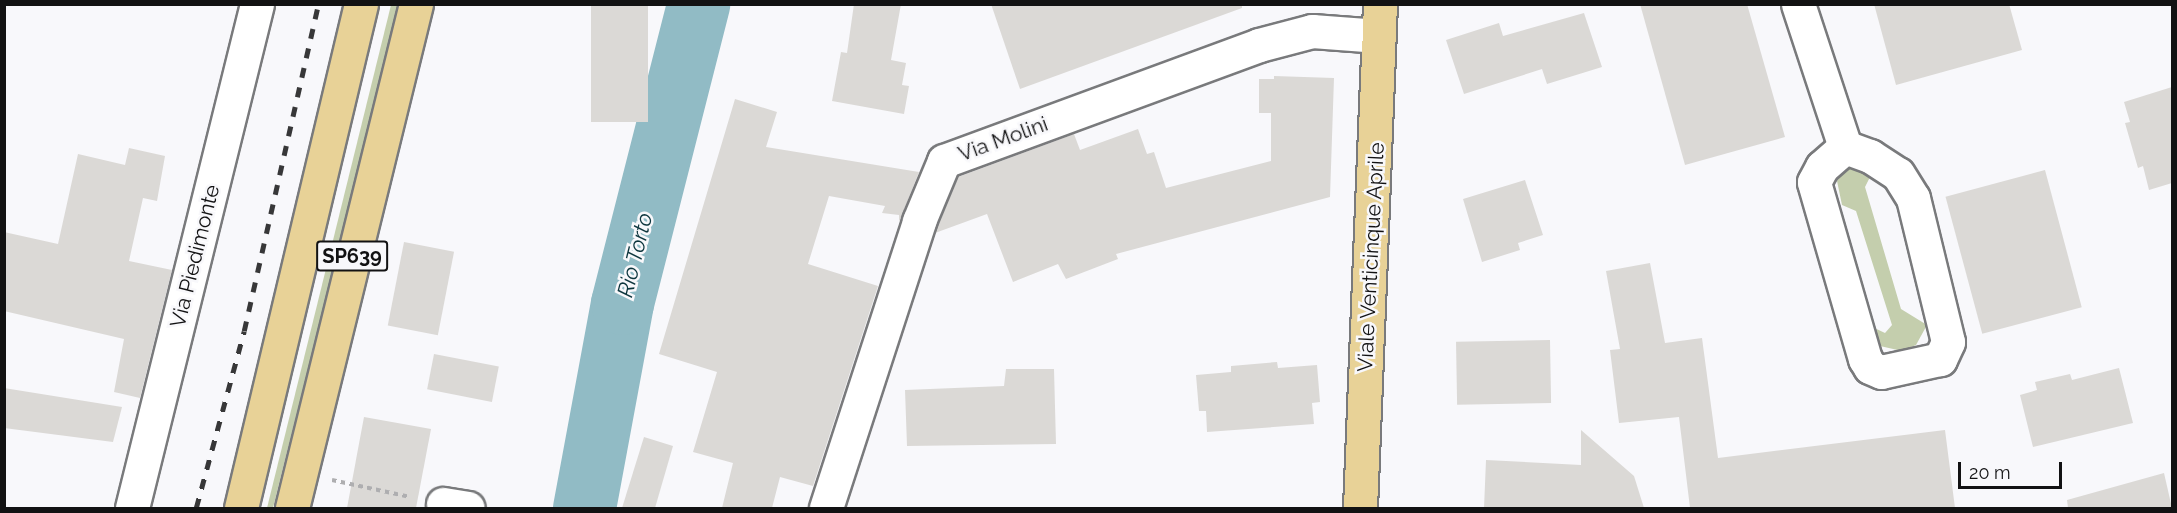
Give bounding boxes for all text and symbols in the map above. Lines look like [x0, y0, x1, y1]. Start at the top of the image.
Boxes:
street label: Via Molini [955, 111, 1051, 167]
street label: Viale Venticinque Aprile [1352, 141, 1390, 373]
street label: Via Piedimonte [165, 182, 225, 330]
water label: Rio Torto [612, 210, 658, 300]
road number: SP639 [316, 239, 388, 273]
scale bar [1961, 450, 2064, 488]
text: 20 m [1969, 462, 2011, 483]

